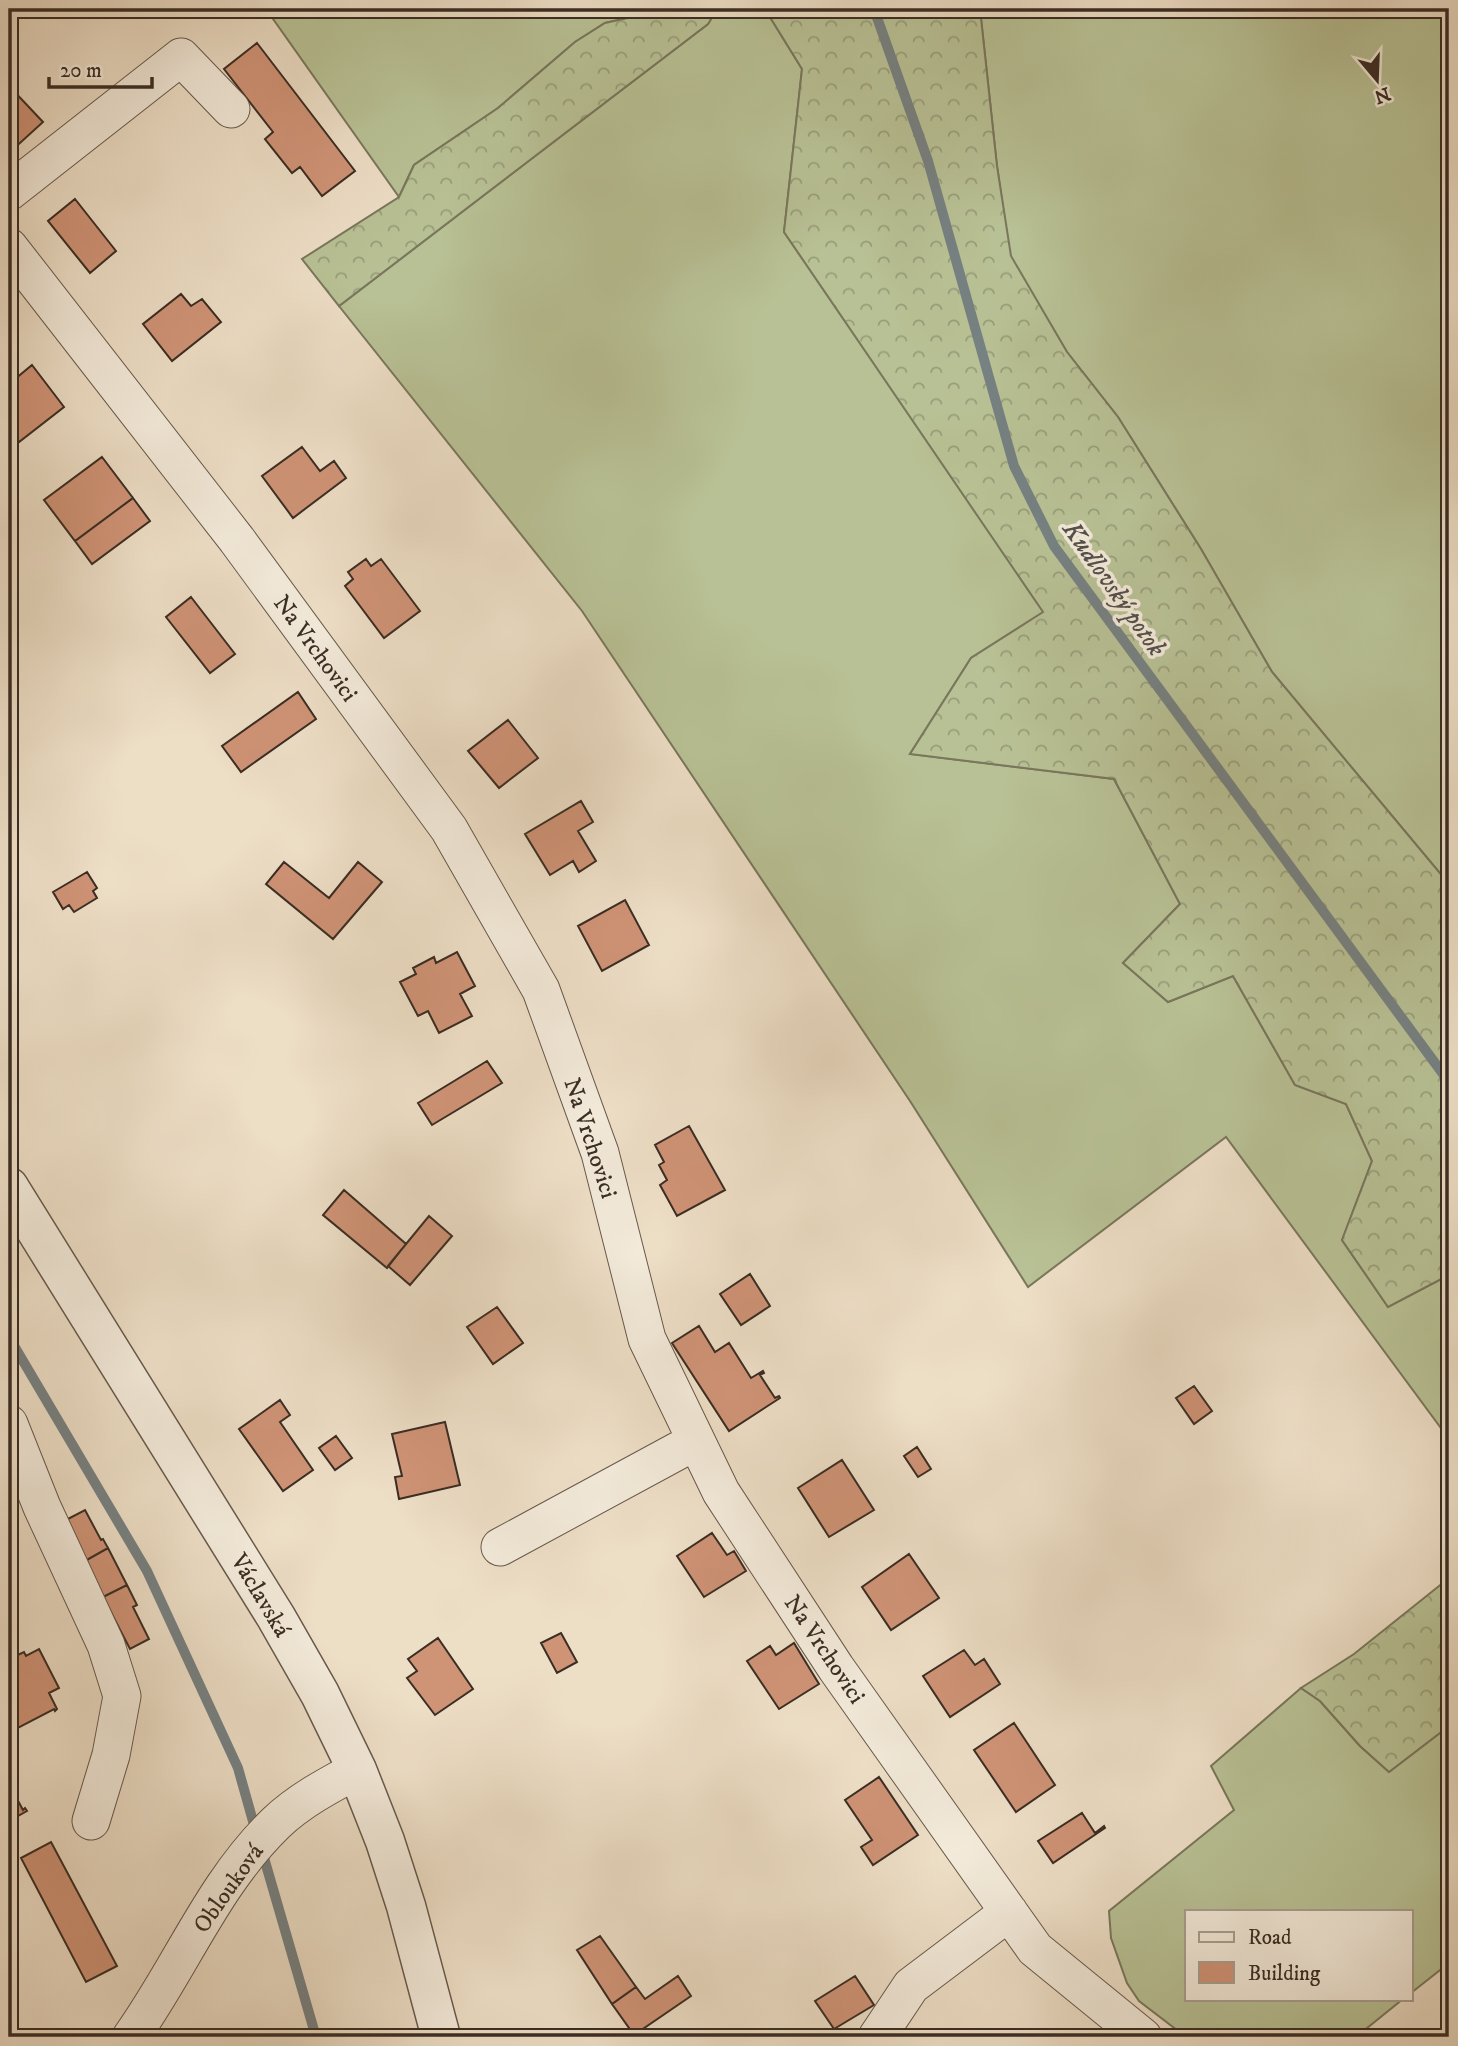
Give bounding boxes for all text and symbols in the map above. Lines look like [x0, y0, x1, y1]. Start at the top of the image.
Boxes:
scale bar [49, 46, 152, 90]
north arrow [1342, 46, 1412, 116]
text: 20 m [60, 58, 102, 84]
text: N [1371, 81, 1393, 108]
water label: Kudlovský potok [1054, 514, 1173, 663]
street label: Na Vrchovici [266, 589, 364, 708]
street label: Na Vrchovici [556, 1074, 624, 1202]
street label: Václavská [223, 1547, 297, 1643]
street label: Na Vrchovici [777, 1589, 872, 1710]
street label: Oblouková [187, 1837, 271, 1939]
legend [1185, 1910, 1412, 2000]
text: Road [1248, 1925, 1292, 1951]
text: Building [1248, 1961, 1321, 1987]

